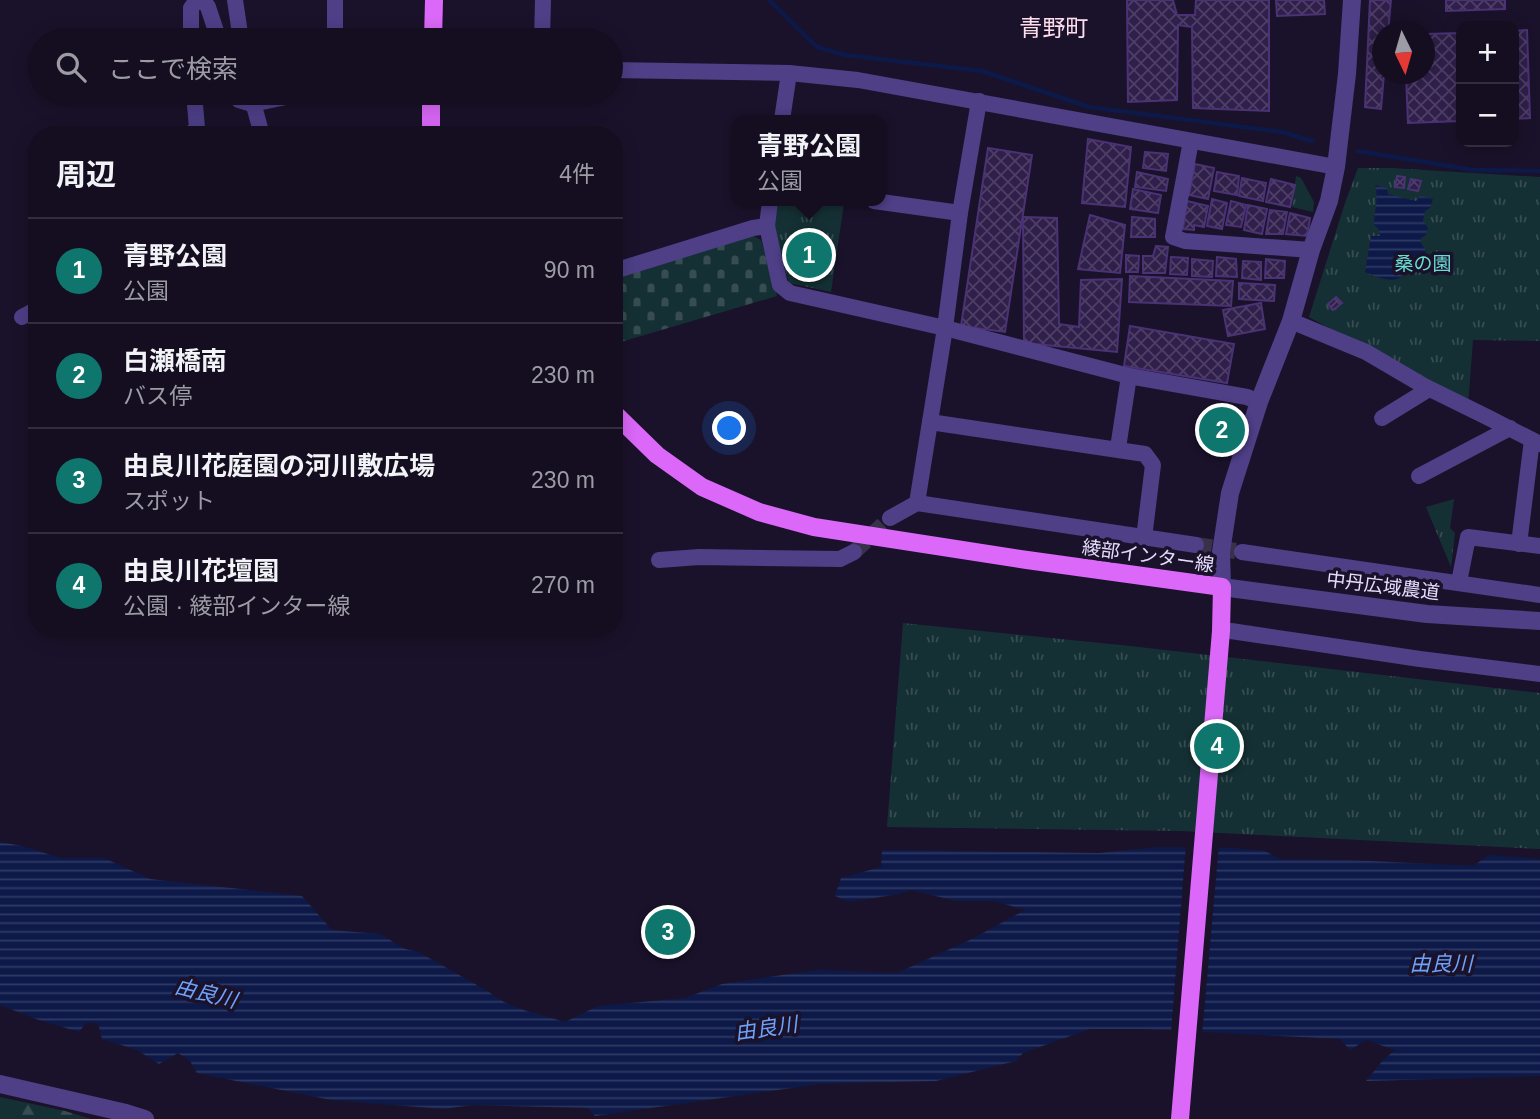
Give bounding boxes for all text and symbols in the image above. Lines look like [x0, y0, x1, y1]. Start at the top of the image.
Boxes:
district label: 青野町 [1020, 15, 1089, 41]
north arrow [1372, 21, 1435, 84]
map controls [1456, 21, 1519, 147]
button: + [1456, 21, 1519, 84]
search box [28, 28, 623, 105]
icon: search [52, 48, 90, 86]
text: ここで検索 [108, 54, 238, 84]
button: − [1456, 84, 1519, 147]
popup [732, 115, 886, 206]
text: 青野公園 [757, 131, 861, 161]
text: 周辺 [56, 158, 116, 191]
text: 4件 [559, 161, 595, 187]
text: 公園 [757, 168, 803, 194]
pin: 1 [786, 229, 832, 281]
text: 青野公園 [123, 241, 227, 271]
park label: 桑の園 [1394, 253, 1452, 274]
text: 1 [73, 257, 85, 283]
text: 90 m [544, 257, 595, 283]
text: 公園 [123, 278, 169, 304]
text: 白瀬橋南 [123, 346, 227, 376]
text: 2 [73, 362, 85, 388]
text: 230 m [531, 362, 595, 388]
text: バス停 [123, 383, 192, 409]
pin: 2 [1199, 404, 1245, 456]
your location [712, 411, 746, 445]
text: 由良川花庭園の河川敷広場 [123, 451, 435, 481]
text: 3 [73, 467, 85, 493]
text: 230 m [531, 467, 595, 493]
text: スポット [123, 488, 215, 514]
street label: 綾部インター線 [1081, 536, 1215, 576]
text: 由良川花壇園 [123, 556, 279, 586]
street label: 中丹広域農道 [1325, 569, 1441, 603]
text: 4 [73, 572, 85, 598]
text: 270 m [531, 572, 595, 598]
text: 公園 · 綾部インター線 [123, 593, 350, 619]
pin: 4 [1194, 720, 1240, 772]
pin: 3 [645, 906, 691, 958]
water label: 由良川 [1410, 952, 1474, 975]
water label: 由良川 [173, 974, 241, 1012]
water label: 由良川 [733, 1012, 801, 1044]

